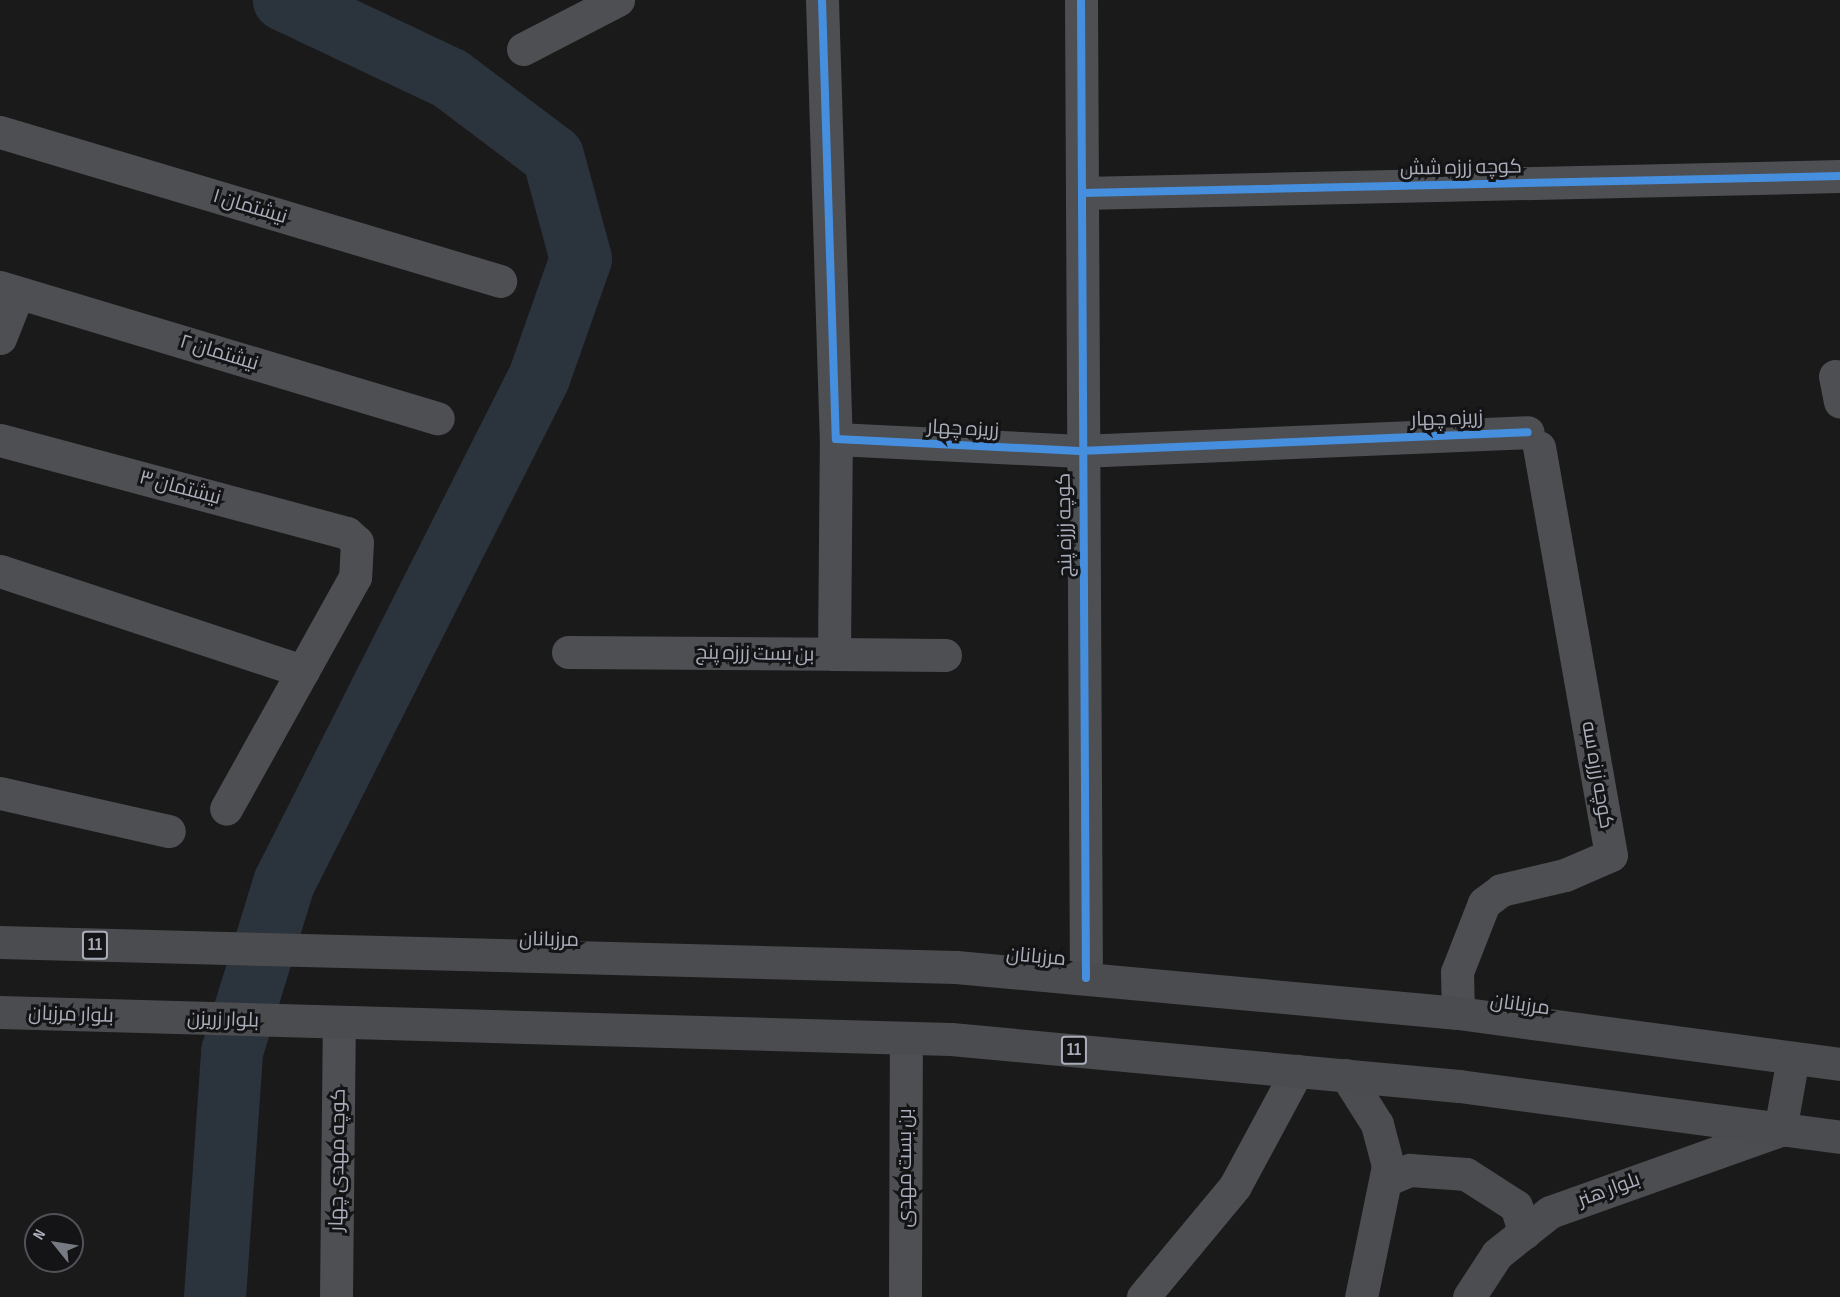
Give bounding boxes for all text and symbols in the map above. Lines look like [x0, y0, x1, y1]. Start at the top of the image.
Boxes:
street label: کوچه زرزه شش [1400, 155, 1522, 181]
street label: نيشتمان ۱ [210, 184, 290, 230]
street label: نيشتمان ۲ [177, 330, 261, 376]
street label: زریزه چهار [1411, 406, 1483, 432]
street label: زریزه چهار [926, 415, 1000, 443]
street label: نيشتمان ۳ [136, 466, 224, 510]
street label: کوچه زرزه پنج [1052, 473, 1078, 577]
street label: بن بست زرزه پنج [695, 641, 815, 667]
street label: کوچه زرزه سه [1576, 719, 1618, 831]
street label: مرزبانان [519, 927, 579, 953]
road number: 11 [82, 930, 109, 960]
street label: مرزبانان [1005, 942, 1067, 972]
street label: مرزبانان [1489, 989, 1551, 1021]
street label: بلوار مرزبان [28, 1002, 114, 1028]
street label: بلوار زریزن [187, 1007, 259, 1033]
road number: 11 [1060, 1035, 1088, 1065]
street label: کوچه مهدی چهار [325, 1088, 351, 1232]
street label: بن بست مهدی [893, 1108, 917, 1228]
street label: بلوار هنر [1575, 1168, 1643, 1212]
north arrow [24, 1213, 84, 1273]
text: N [29, 1226, 50, 1243]

